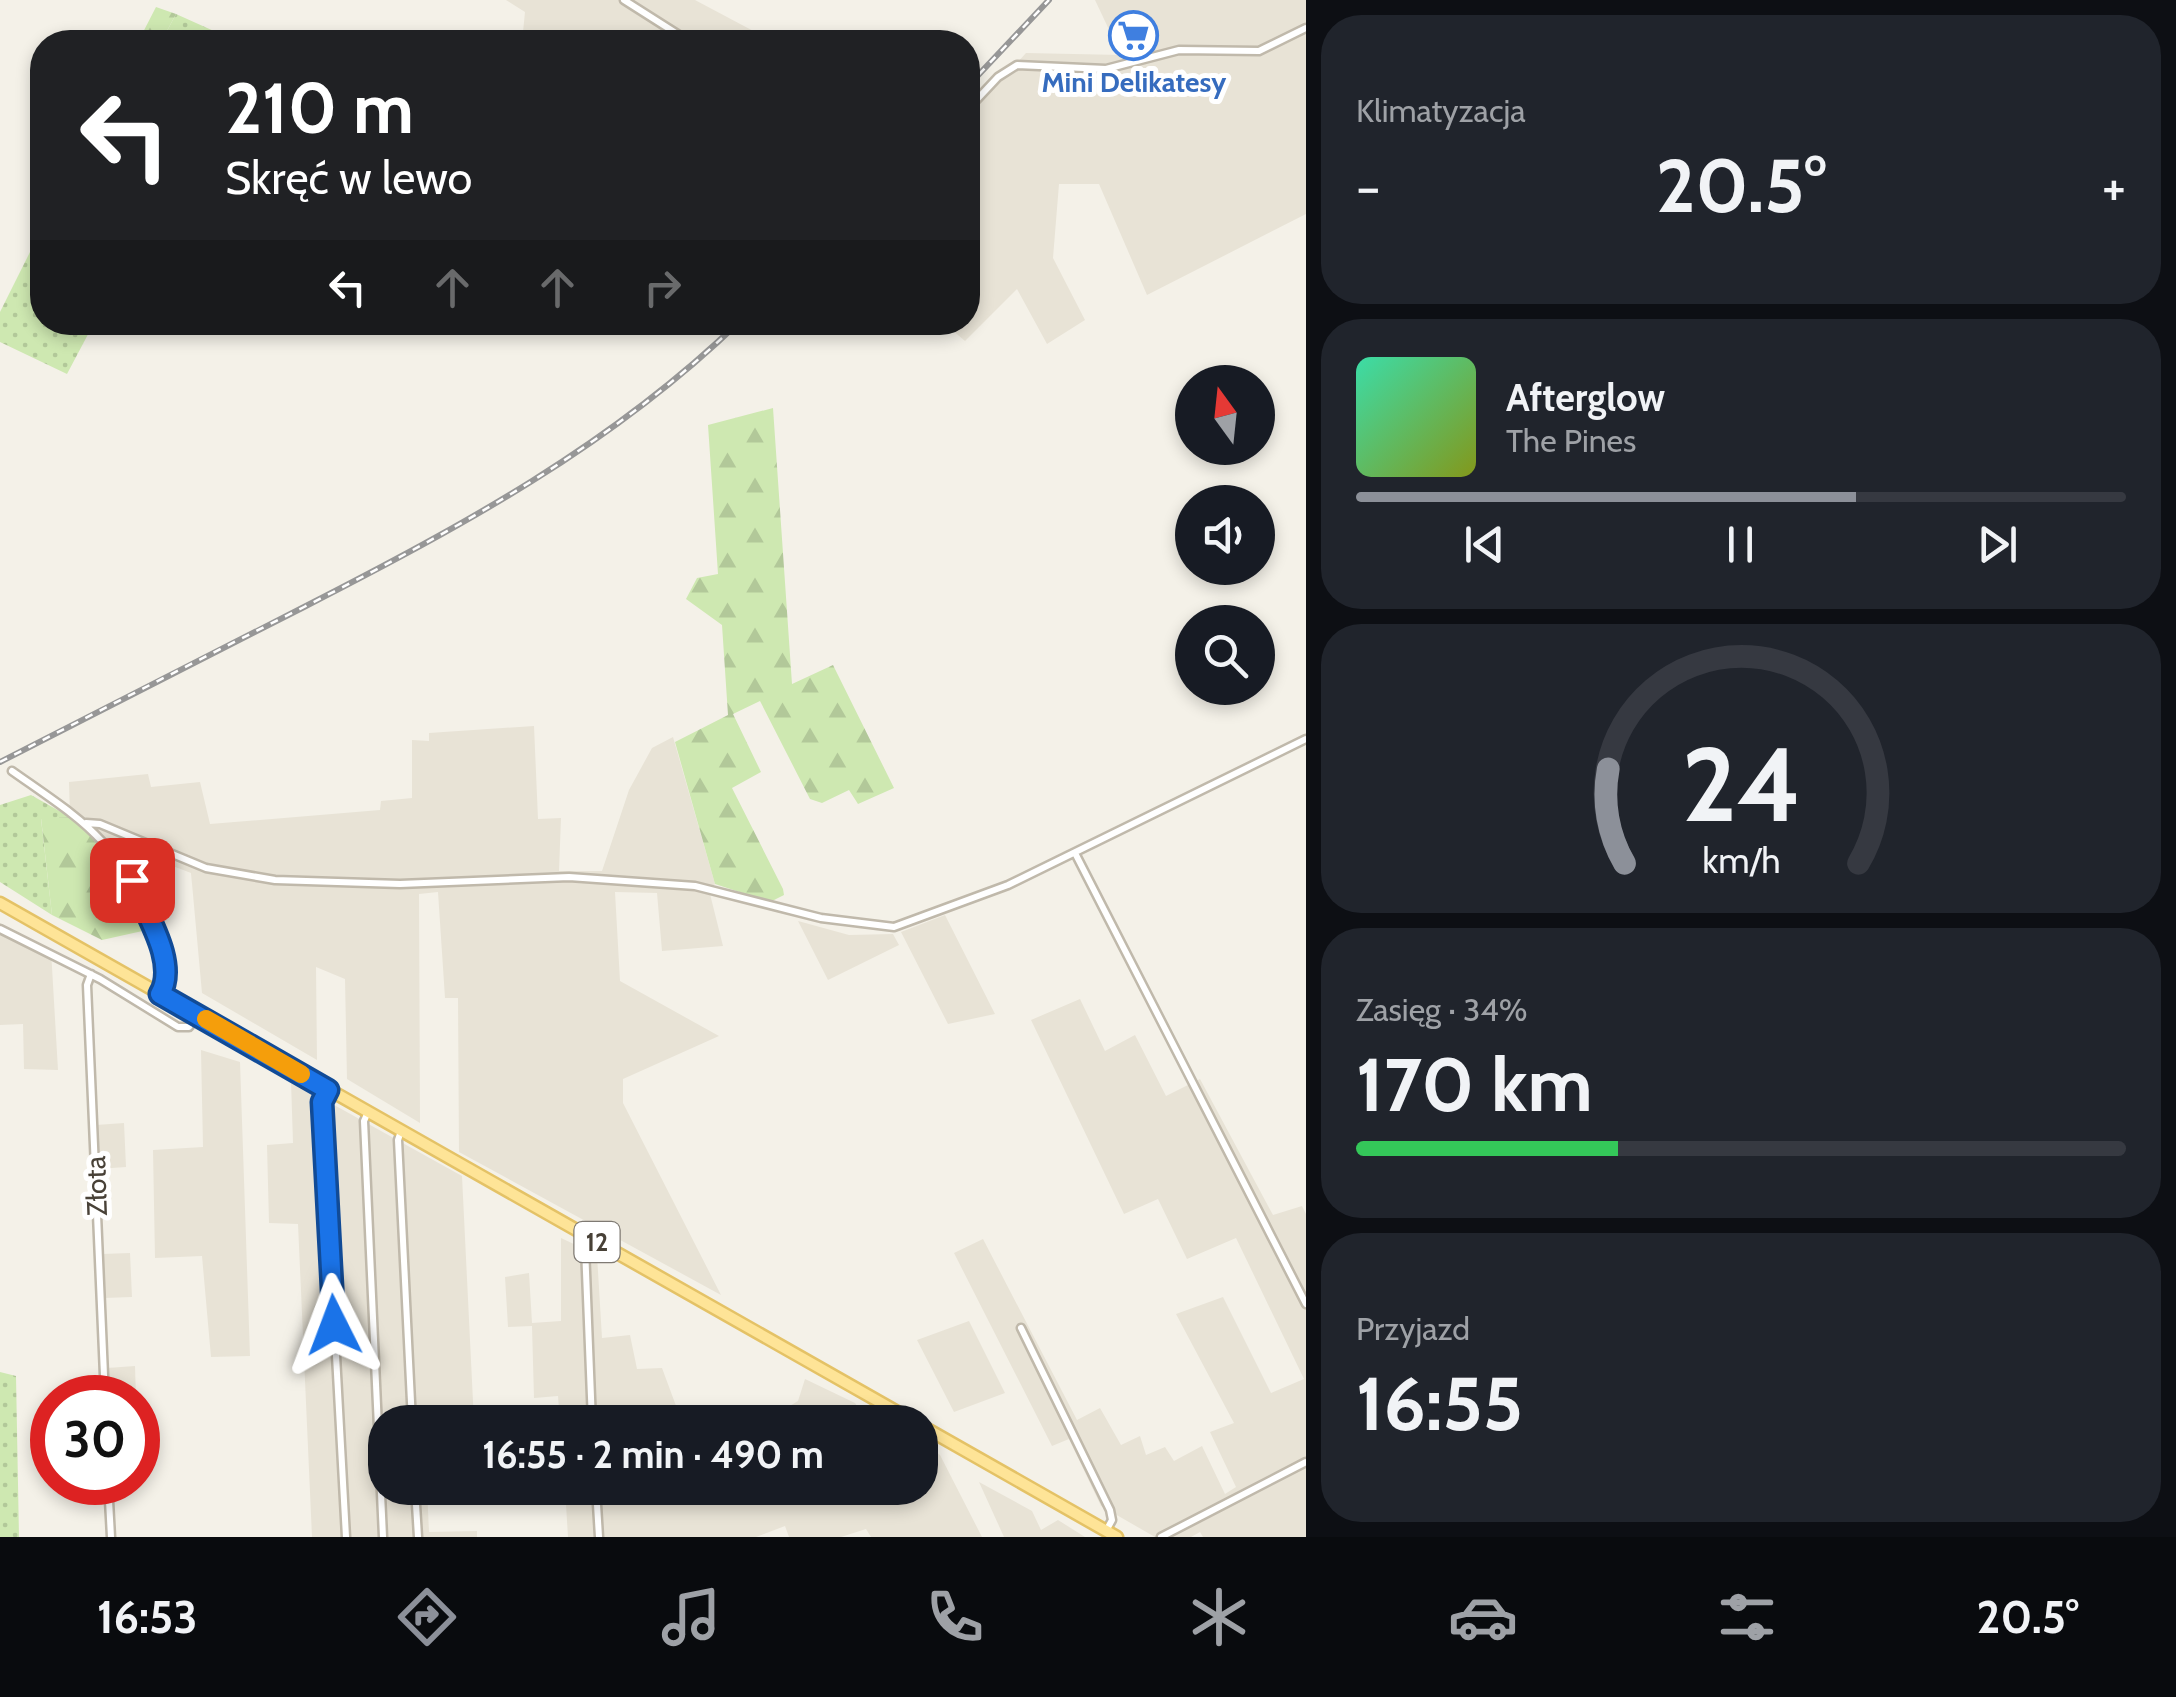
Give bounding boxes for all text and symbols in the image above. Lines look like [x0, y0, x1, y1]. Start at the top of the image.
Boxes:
supermarket icon: Mini Delikatesy [1108, 9, 1160, 61]
text: 210 m [225, 65, 414, 151]
place label: Mini Delikatesy [1042, 65, 1226, 99]
icon: left [60, 70, 190, 200]
text: Klimatyzacja [1356, 91, 1526, 130]
text: 20.5° [1656, 140, 1826, 231]
text: Skręć w lewo [225, 151, 472, 205]
text: − [1356, 153, 1380, 220]
text: + [2102, 153, 2126, 220]
icon: left [320, 260, 375, 315]
icon: ahead [425, 260, 480, 315]
icon: ahead [530, 260, 585, 315]
icon: right [635, 260, 690, 315]
north arrow [1175, 365, 1275, 465]
map controls [1175, 365, 1275, 705]
text: Afterglow [1506, 374, 1665, 421]
text: The Pines [1506, 421, 1636, 460]
button: sound [1175, 485, 1275, 585]
icon: previous [1457, 517, 1512, 572]
icon: pause [1713, 517, 1768, 572]
icon: next [1970, 517, 2025, 572]
button: search [1175, 605, 1275, 705]
text: 24 [1681, 721, 1801, 847]
pin [90, 838, 175, 923]
text: km/h [1702, 839, 1780, 882]
icon: arrive [105, 853, 160, 908]
text: Zasięg · 34% [1356, 990, 1528, 1029]
text: 170 km [1356, 1039, 1593, 1130]
street label: Złota [78, 1155, 114, 1217]
road number: 12 [574, 1222, 620, 1262]
position arrow [282, 1273, 386, 1377]
text: Przyjazd [1356, 1309, 1470, 1348]
text: 16:55 [1356, 1358, 1523, 1449]
speed limit sign: 30 [30, 1375, 160, 1505]
text: 16:55 · 2 min · 490 m [482, 1431, 824, 1478]
icon: directions [392, 1582, 462, 1652]
icon: music [656, 1582, 726, 1652]
icon: phone [920, 1582, 990, 1652]
icon: climate [1184, 1582, 1254, 1652]
icon: car [1448, 1582, 1518, 1652]
icon: filters [1712, 1582, 1782, 1652]
text: 16:53 [97, 1590, 197, 1644]
text: 20.5° [1977, 1590, 2079, 1644]

